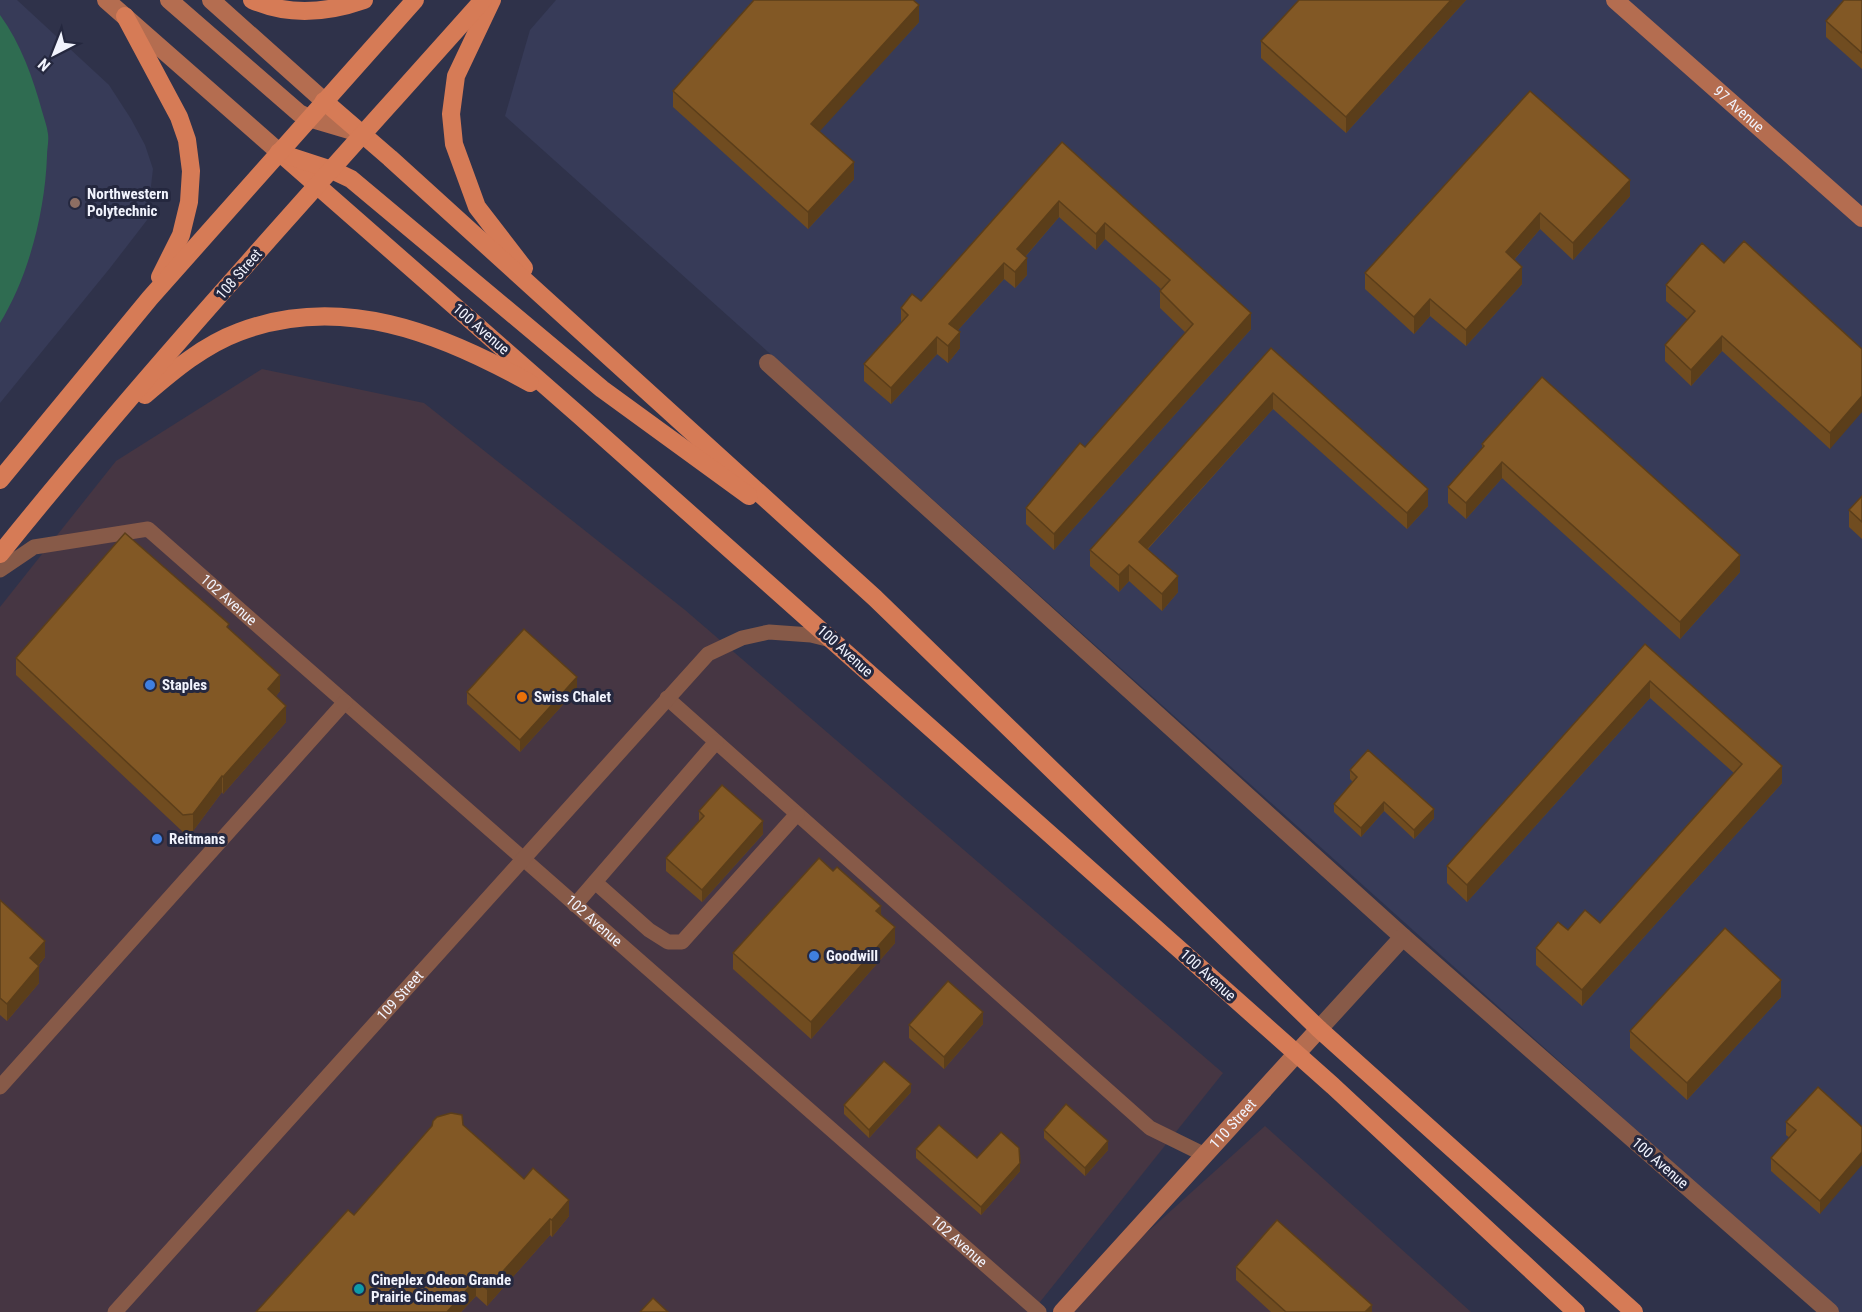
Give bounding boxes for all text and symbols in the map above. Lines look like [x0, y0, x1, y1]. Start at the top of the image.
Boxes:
north arrow [24, 24, 84, 84]
text: N [34, 54, 54, 75]
street label: 97 Avenue [1710, 82, 1768, 136]
place label: Northwestern Polytechnic [87, 185, 169, 220]
marker: Northwestern Polytechnic [68, 196, 82, 210]
street label: 108 Street [212, 245, 266, 303]
street label: 100 Avenue [449, 300, 513, 358]
street label: 102 Avenue [197, 570, 261, 629]
street label: 100 Avenue [813, 621, 877, 681]
place label: Staples [162, 676, 207, 694]
marker: Staples [143, 678, 157, 692]
place label: Swiss Chalet [534, 688, 611, 706]
marker: Swiss Chalet [515, 690, 529, 704]
place label: Reitmans [169, 830, 225, 848]
marker: Reitmans [150, 832, 164, 846]
street label: 102 Avenue [562, 891, 626, 950]
street label: 100 Avenue [1176, 945, 1240, 1005]
place label: Goodwill [826, 947, 878, 965]
marker: Goodwill [807, 949, 821, 963]
street label: 109 Street [373, 967, 427, 1024]
street label: 110 Street [1206, 1095, 1260, 1153]
street label: 100 Avenue [1628, 1134, 1692, 1192]
street label: 102 Avenue [927, 1212, 991, 1271]
place label: Cineplex Odeon Grande Prairie Cinemas [371, 1271, 511, 1306]
marker: Cineplex Odeon Grande Prairie Cinemas [352, 1282, 366, 1296]

